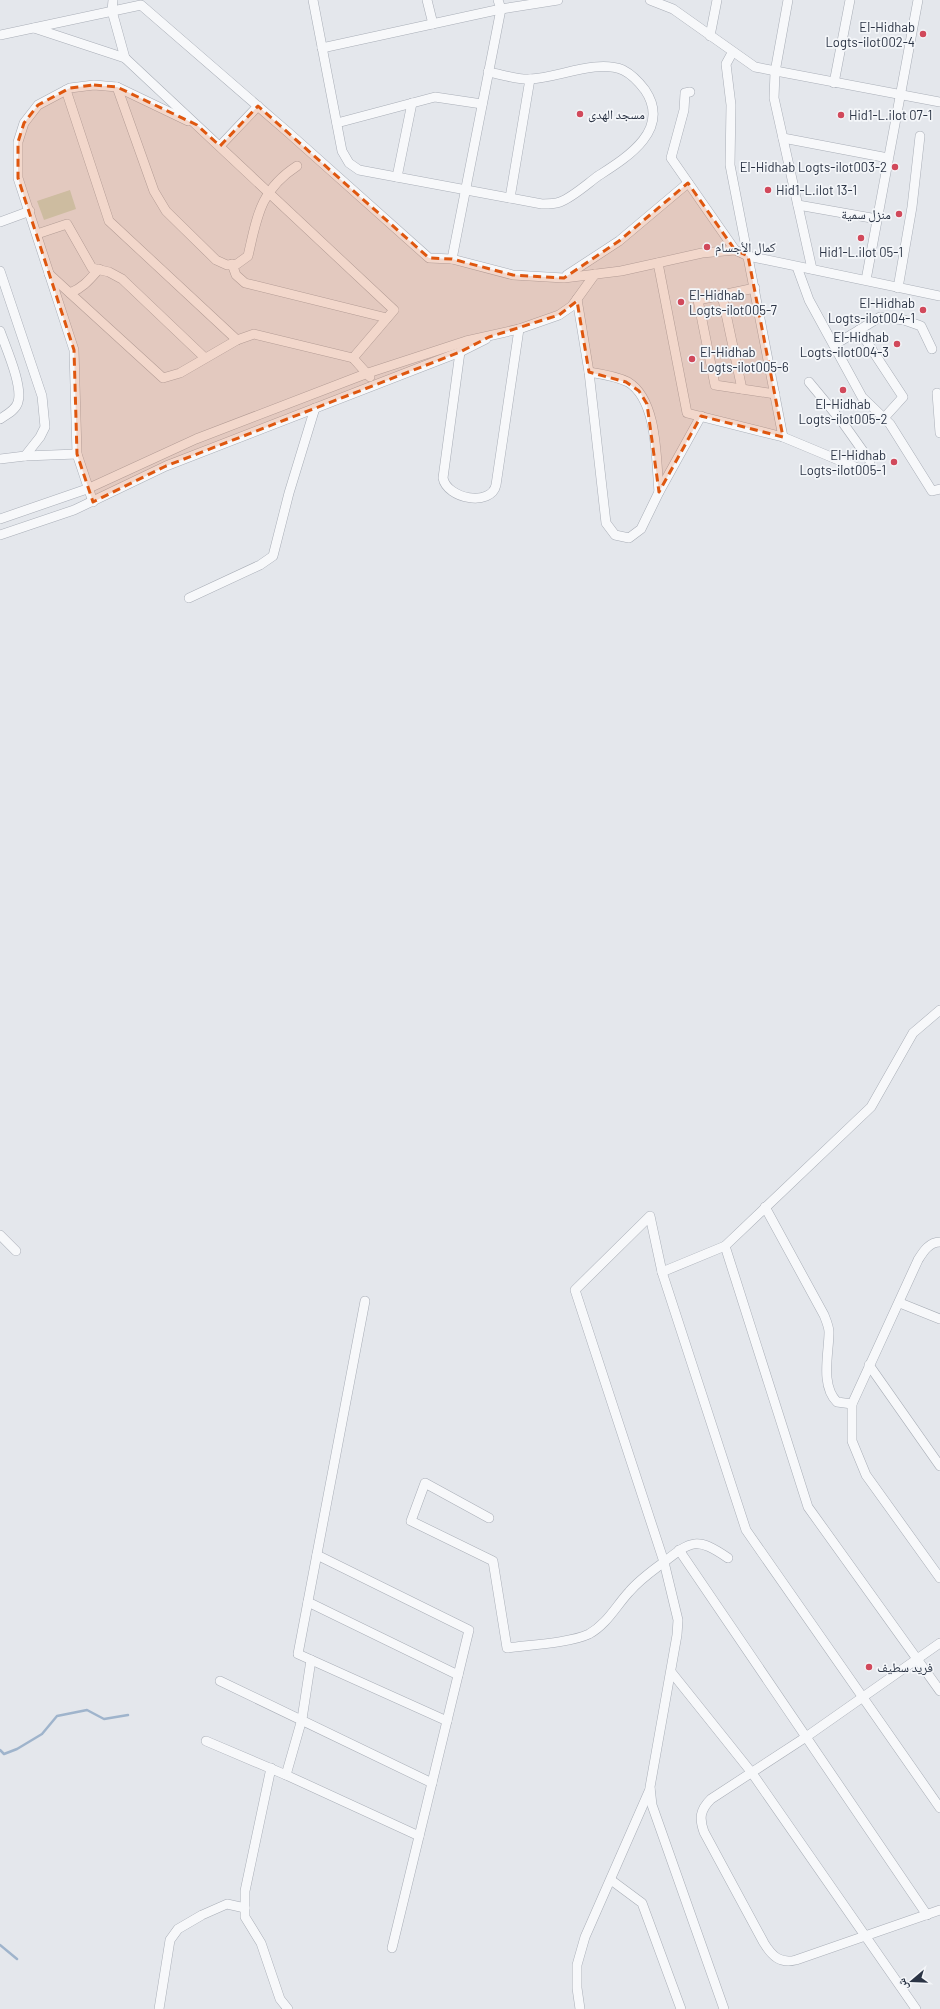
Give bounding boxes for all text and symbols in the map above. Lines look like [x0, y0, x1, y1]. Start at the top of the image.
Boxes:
place label: El-Hidhab Logts-ilot002-4 [825, 19, 915, 50]
marker: El-Hidhab Logts-ilot002-4 [918, 29, 928, 39]
place label: مسجد الهدى [588, 106, 645, 123]
place label: Hid1-L.ilot 07-1 [849, 107, 932, 123]
marker: مسجد الهدى [575, 109, 585, 119]
marker: Hid1-L.ilot 07-1 [836, 110, 846, 120]
place label: El-Hidhab Logts-ilot003-2 [740, 159, 887, 175]
marker: El-Hidhab Logts-ilot003-2 [890, 162, 900, 172]
place label: Hid1-L.ilot 13-1 [776, 182, 857, 198]
marker: Hid1-L.ilot 13-1 [763, 185, 773, 195]
place label: منزل سمية [841, 206, 891, 223]
marker: منزل سمية [894, 209, 904, 219]
marker: Hid1-L.ilot 05-1 [856, 233, 866, 243]
place label: كمال الأجسام [715, 239, 776, 256]
marker: كمال الأجسام [702, 242, 712, 252]
place label: Hid1-L.ilot 05-1 [819, 244, 903, 260]
place label: El-Hidhab Logts-ilot005-7 [689, 287, 777, 318]
place label: El-Hidhab Logts-ilot004-1 [828, 295, 915, 326]
marker: El-Hidhab Logts-ilot005-7 [676, 297, 686, 307]
marker: El-Hidhab Logts-ilot004-1 [918, 305, 928, 315]
place label: El-Hidhab Logts-ilot004-3 [800, 329, 889, 360]
marker: El-Hidhab Logts-ilot004-3 [892, 339, 902, 349]
place label: El-Hidhab Logts-ilot005-6 [700, 344, 789, 375]
marker: El-Hidhab Logts-ilot005-6 [687, 354, 697, 364]
marker: El-Hidhab Logts-ilot005-2 [838, 385, 848, 395]
place label: El-Hidhab Logts-ilot005-2 [798, 396, 888, 427]
place label: El-Hidhab Logts-ilot005-1 [799, 447, 886, 478]
marker: El-Hidhab Logts-ilot005-1 [889, 457, 899, 467]
place label: فريد سطيف [877, 1659, 933, 1676]
marker: فريد سطيف [864, 1662, 874, 1672]
north arrow [892, 1961, 932, 2001]
text: ش [894, 1976, 912, 1992]

